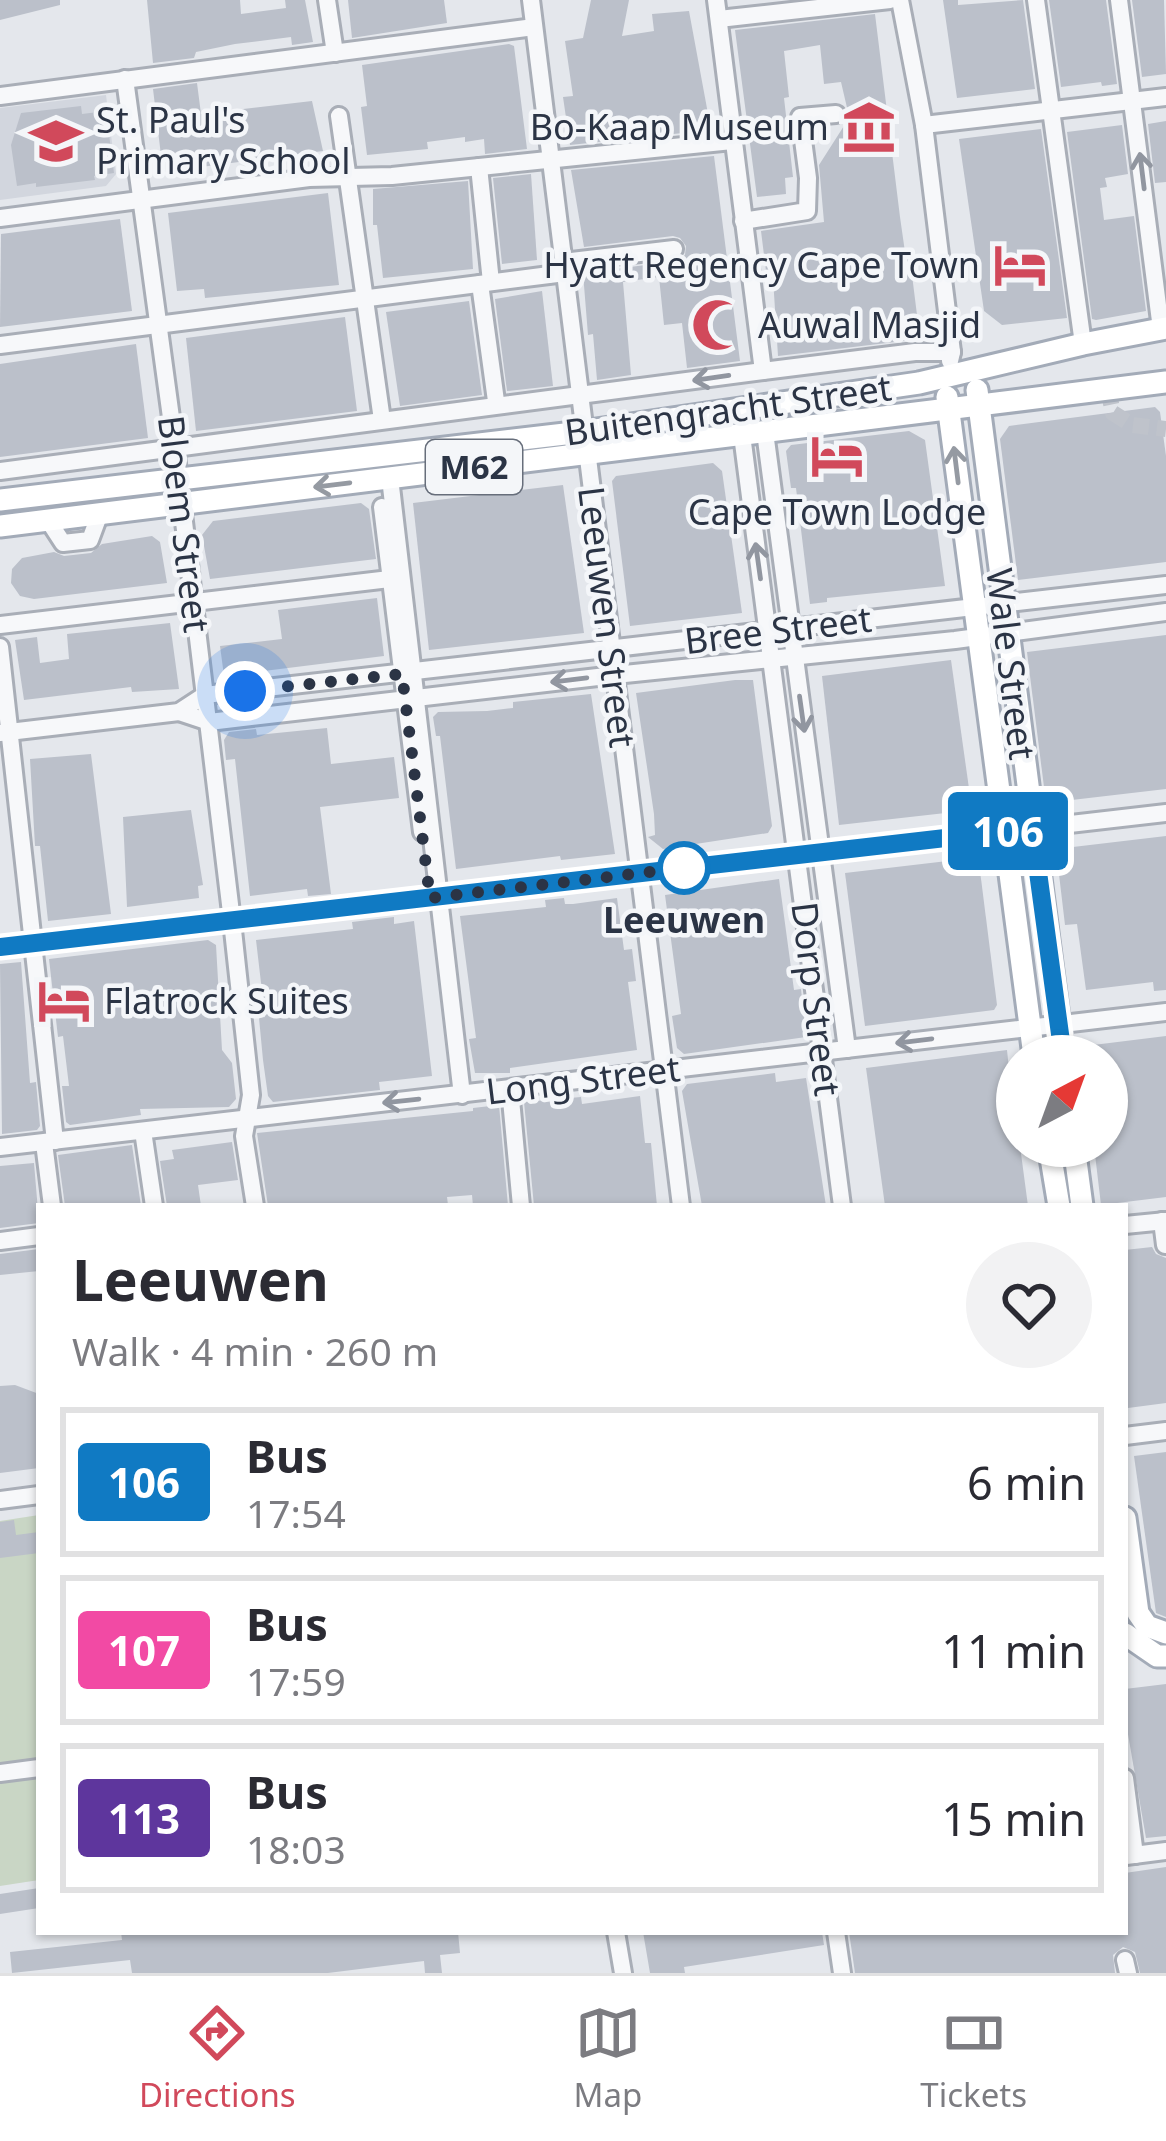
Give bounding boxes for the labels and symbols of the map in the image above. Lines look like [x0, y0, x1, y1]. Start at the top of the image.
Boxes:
place label: St. Paul's Primary School [96, 95, 351, 185]
museum icon: Bo-Kaap Museum [840, 98, 898, 156]
place label: Bo-Kaap Museum [530, 102, 829, 151]
school or university icon: St. Paul's Primary School [27, 112, 85, 170]
one-way arrow [1130, 152, 1152, 191]
hotel icon: Hyatt Regency Cape Town [991, 236, 1049, 294]
place label: Hyatt Regency Cape Town [543, 240, 980, 289]
mosque icon: Auwal Masjid [689, 296, 747, 354]
place label: Auwal Masjid [758, 300, 981, 349]
street label: Buitengracht Street [561, 362, 894, 457]
one-way arrow [692, 367, 731, 390]
street label: Bloem Street [147, 413, 222, 635]
hotel icon: Cape Town Lodge [808, 427, 866, 485]
road number: M62 [426, 440, 522, 494]
one-way arrow [944, 446, 967, 485]
one-way arrow [313, 474, 352, 496]
street label: Leeuwen Street [567, 484, 648, 750]
place label: Cape Town Lodge [688, 487, 986, 536]
one-way arrow [747, 543, 769, 582]
street label: Wale Street [975, 565, 1048, 762]
street label: Bree Street [682, 594, 874, 665]
your location [215, 661, 275, 721]
one-way arrow [550, 670, 589, 692]
one-way arrow [792, 694, 814, 733]
line badge: 106 [939, 792, 1077, 870]
marker: Leeuwen [659, 843, 709, 893]
place label: Leeuwen [603, 895, 765, 944]
street label: Dorp Street [780, 899, 853, 1099]
hotel icon: Flatrock Suites [35, 972, 93, 1030]
place label: Flatrock Suites [104, 976, 349, 1025]
one-way arrow [895, 1031, 934, 1053]
north arrow [996, 1035, 1128, 1167]
street label: Long Street [483, 1043, 683, 1116]
one-way arrow [383, 1091, 422, 1113]

